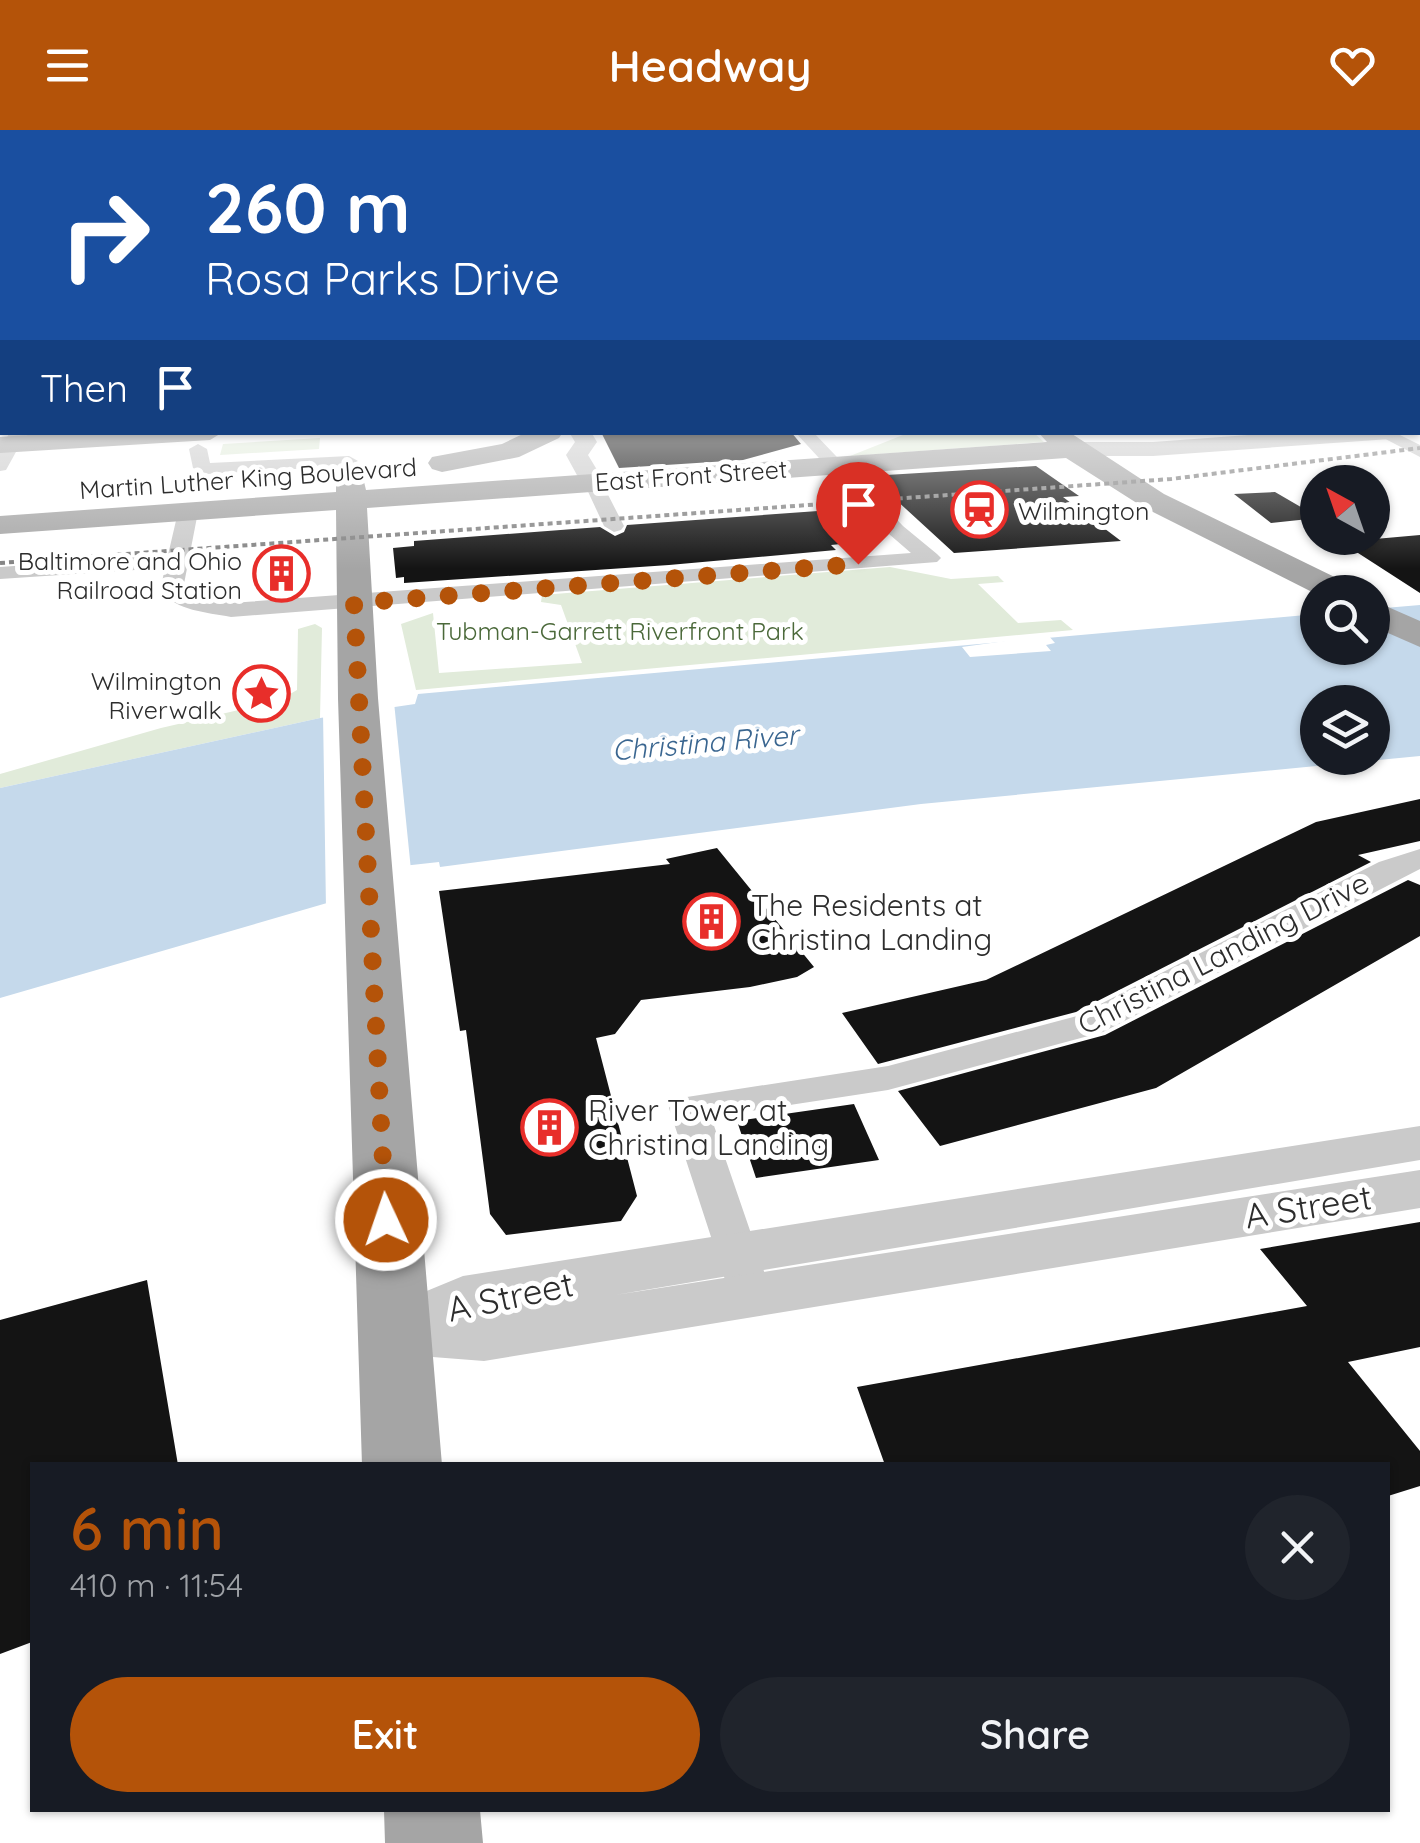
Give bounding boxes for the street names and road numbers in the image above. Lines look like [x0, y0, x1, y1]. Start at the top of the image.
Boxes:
street label: Martin Luther King Boulevard [78, 451, 418, 505]
street label: East Front Street [594, 453, 788, 497]
street label: Christina Landing Drive [1071, 863, 1375, 1043]
street label: A Street [1241, 1174, 1375, 1238]
street label: A Street [443, 1261, 577, 1331]

